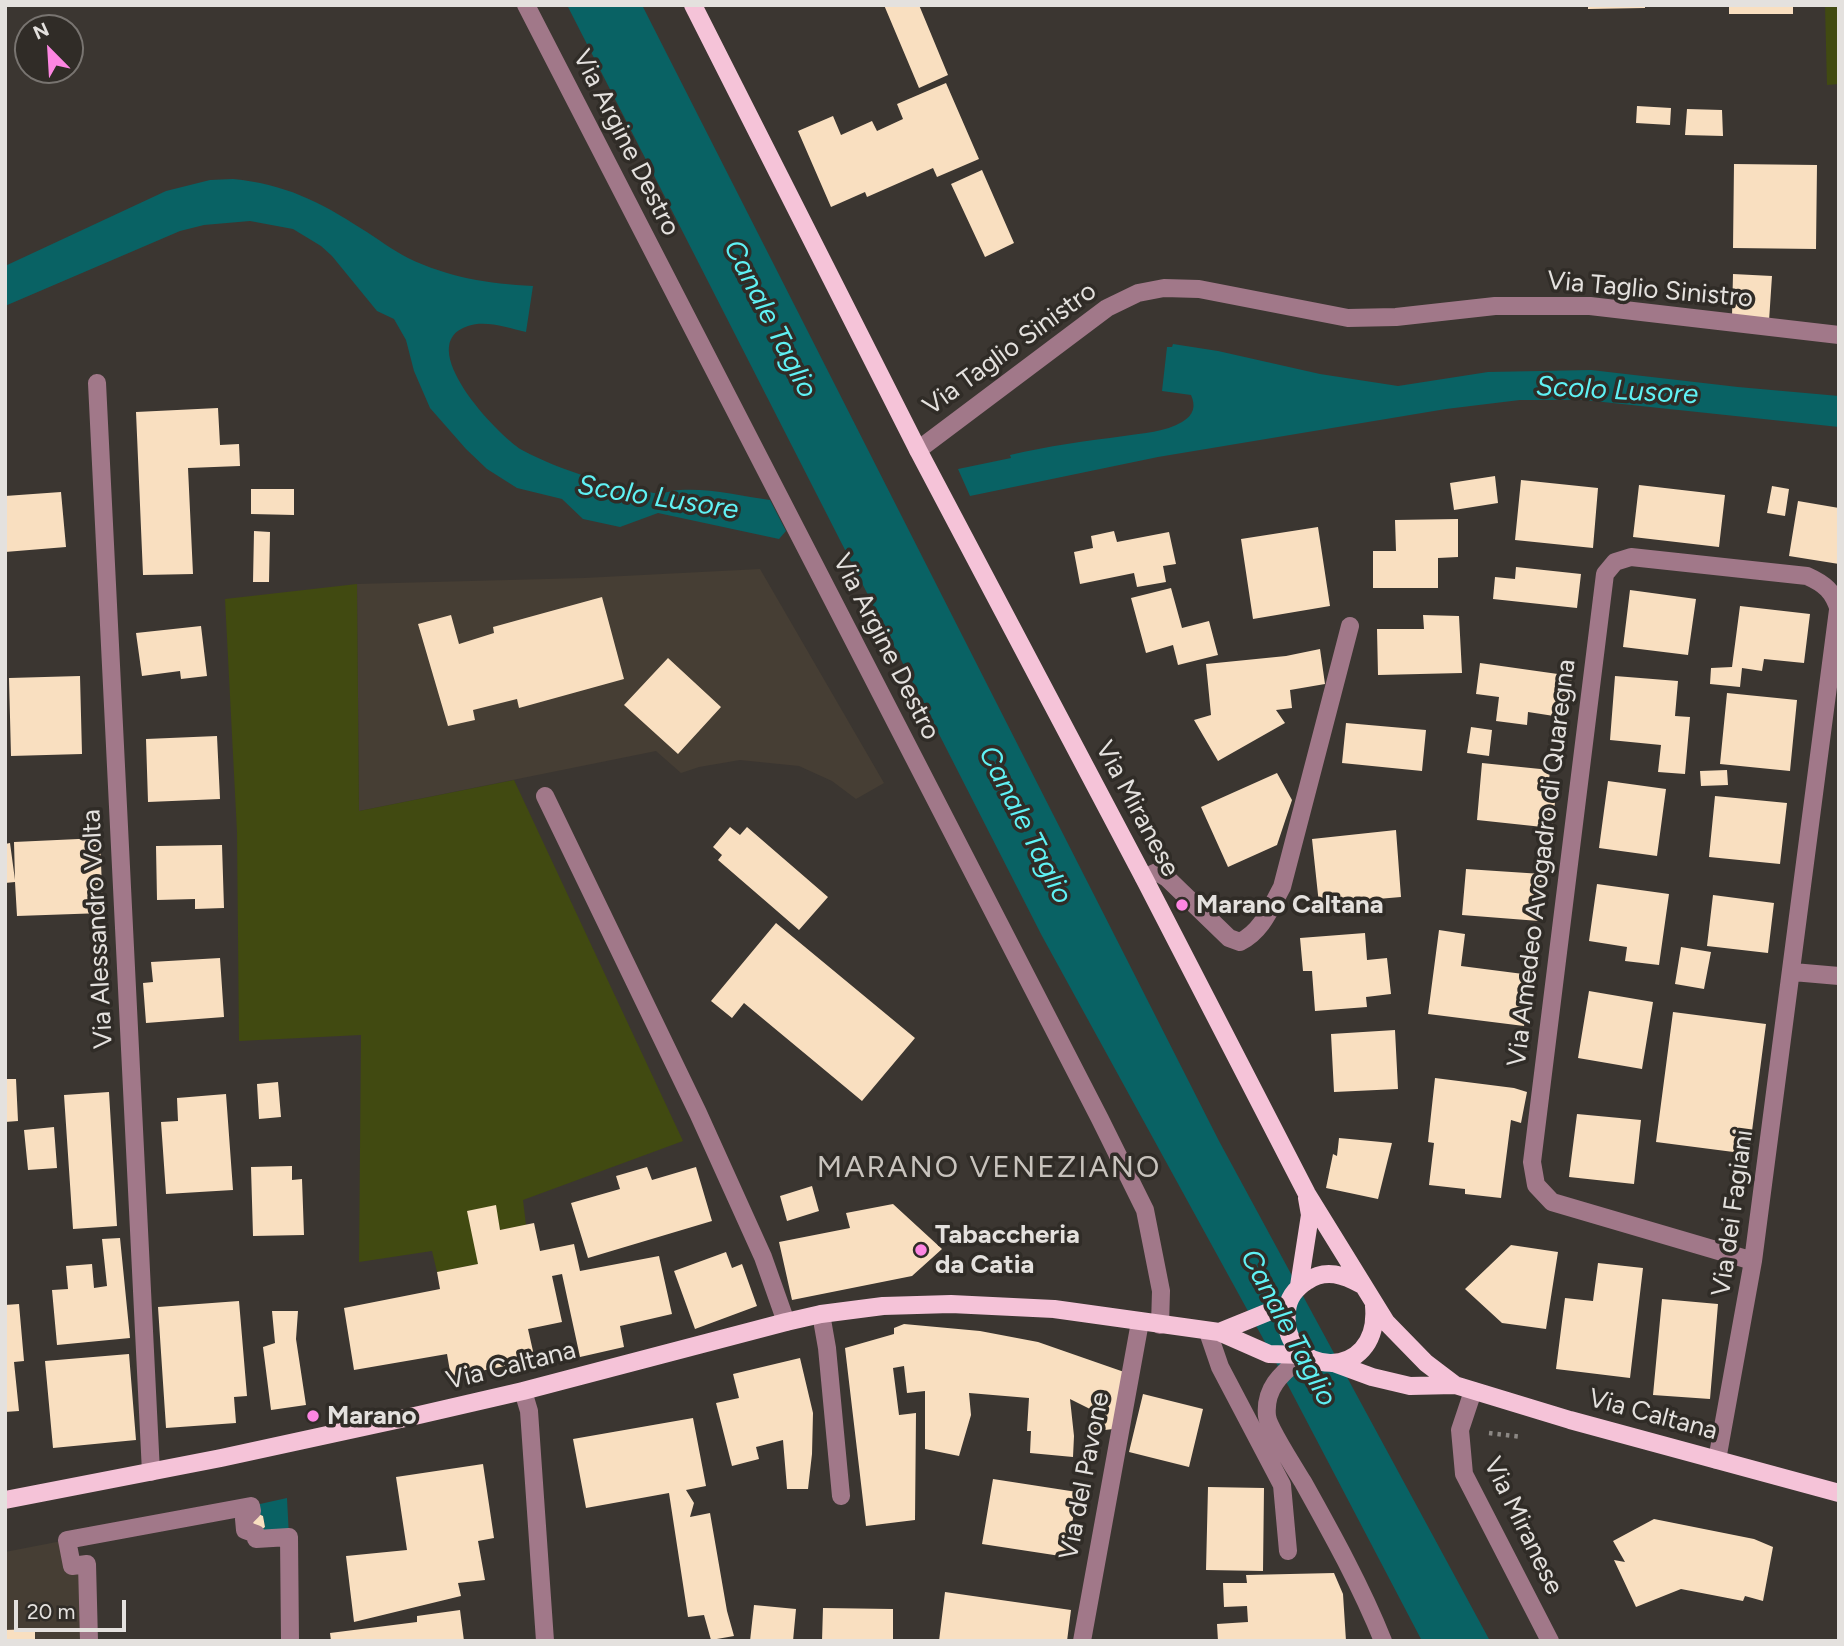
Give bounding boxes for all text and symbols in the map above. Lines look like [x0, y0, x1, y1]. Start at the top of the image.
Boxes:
north arrow [14, 14, 84, 84]
text: N [30, 18, 52, 45]
street label: Via Argine Destro [566, 45, 686, 241]
water label: Canale Taglio [716, 234, 824, 404]
street label: Via Taglio Sinistro [1546, 265, 1754, 315]
street label: Via Taglio Sinistro [917, 276, 1103, 422]
water label: Scolo Lusore [1535, 370, 1699, 412]
water label: Scolo Lusore [575, 469, 741, 527]
street label: Via Argine Destro [826, 549, 946, 745]
street label: Via Amedeo Avogadro di Quaregna [1502, 658, 1582, 1068]
street label: Via Miranese [1088, 736, 1186, 882]
water label: Canale Taglio [971, 740, 1079, 910]
street label: Via Alessandro Volta [76, 809, 120, 1049]
place label: Marano Caltana [1196, 889, 1384, 921]
marker: Marano Caltana [1174, 897, 1190, 913]
street label: Via dei Fagiani [1706, 1128, 1760, 1298]
district label: MARANO VENEZIANO [819, 1150, 1159, 1186]
place label: Tabaccheria da Catia [935, 1219, 1080, 1280]
marker: Tabaccheria da Catia [913, 1242, 929, 1258]
water label: Canale Taglio [1233, 1244, 1343, 1412]
street label: Via Caltana [443, 1335, 579, 1397]
street label: Via Caltana [1585, 1383, 1721, 1447]
street label: Via del Pavone [1053, 1390, 1117, 1562]
place label: Marano [327, 1400, 417, 1432]
marker: Marano [305, 1408, 321, 1424]
street label: Via Miranese [1476, 1452, 1570, 1600]
scale bar [18, 1586, 130, 1630]
text: 20 m [27, 1599, 75, 1624]

